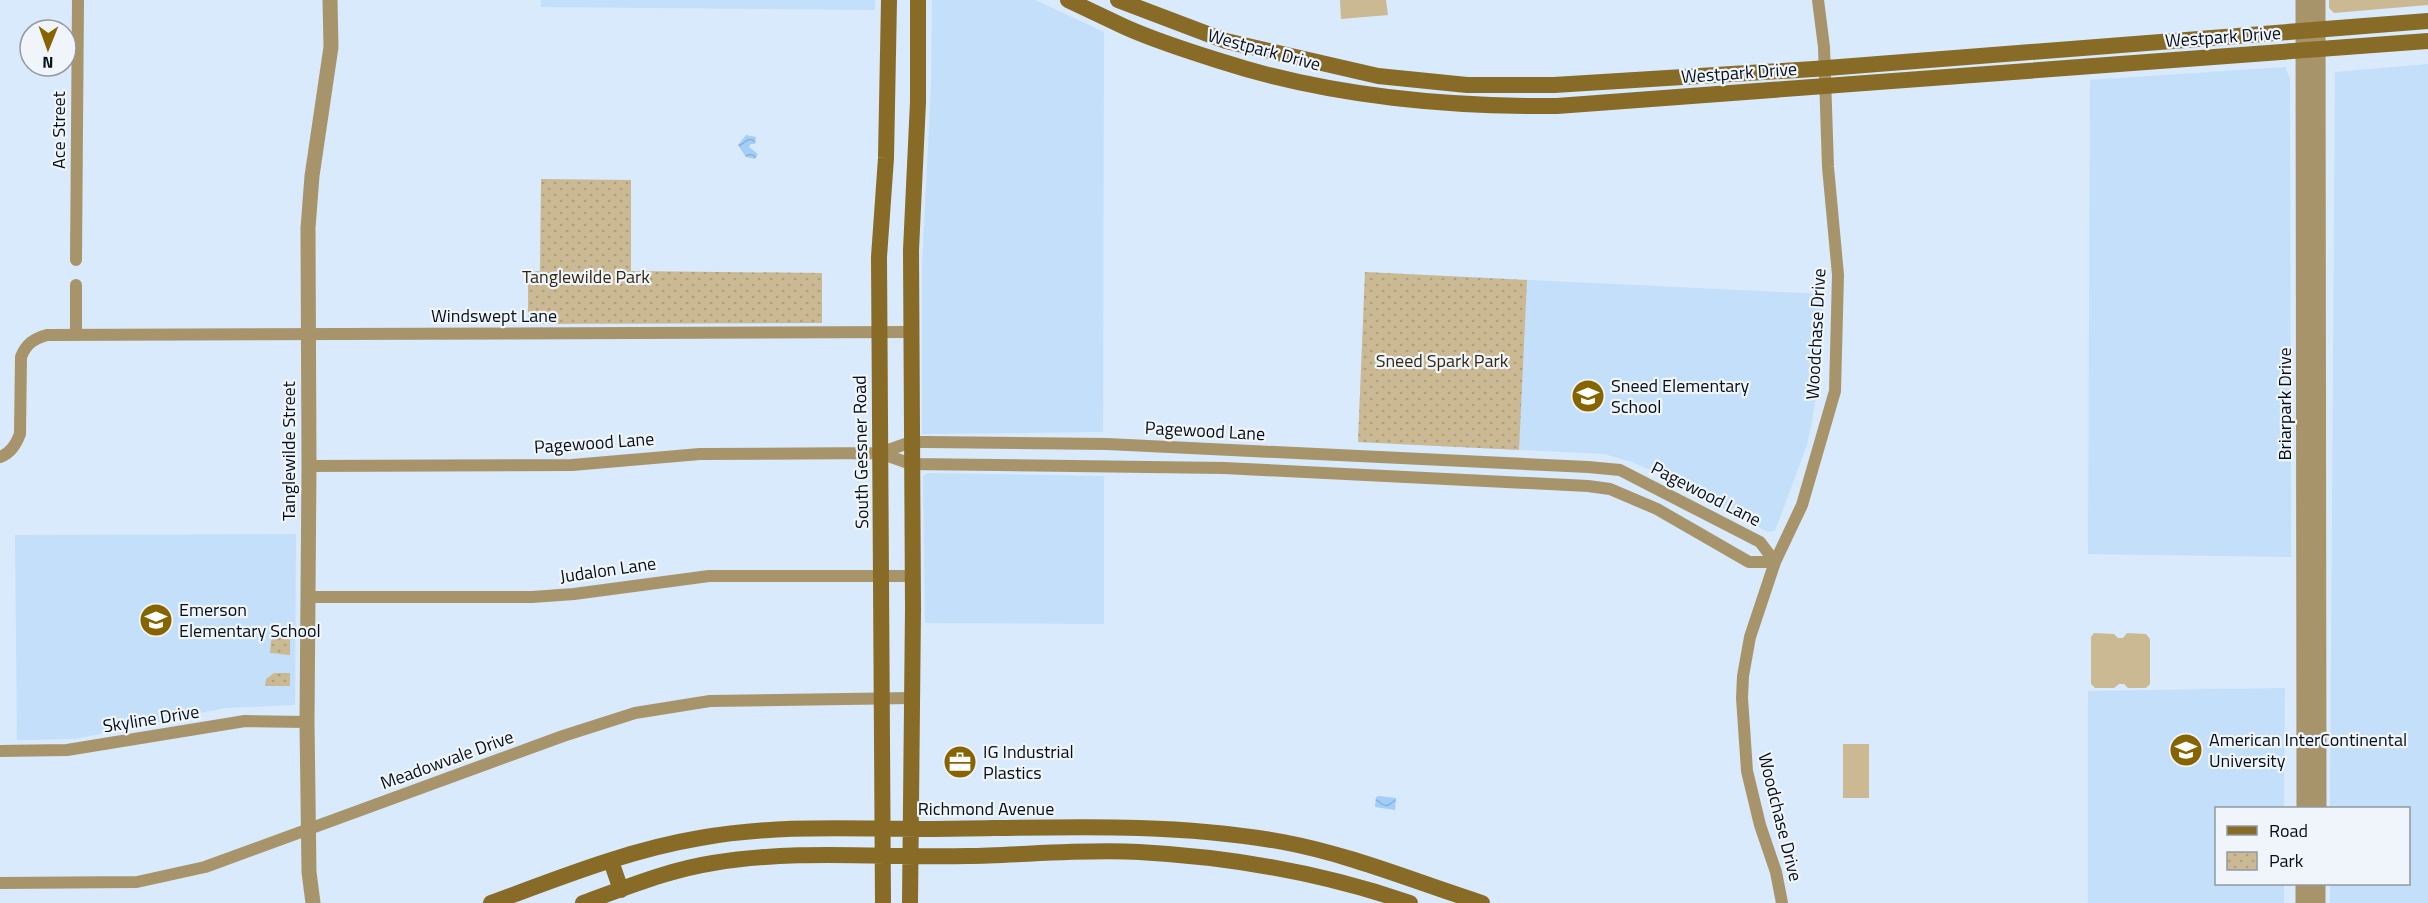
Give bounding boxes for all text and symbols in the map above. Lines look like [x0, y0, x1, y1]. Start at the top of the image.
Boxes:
north arrow [18, 18, 78, 78]
street label: Westpark Drive [2164, 19, 2282, 54]
street label: Westpark Drive [1205, 21, 1324, 78]
text: N [42, 51, 53, 75]
street label: Westpark Drive [1680, 55, 1798, 90]
street label: Ace Street [45, 90, 72, 169]
park label: Tanglewilde Park [522, 263, 650, 290]
street label: Woodchase Drive [1799, 268, 1832, 400]
street label: Windswept Lane [431, 302, 557, 329]
park label: Sneed Spark Park [1376, 347, 1509, 374]
street label: Briarpark Drive [2271, 347, 2298, 461]
place label: Sneed Elementary School [1611, 372, 1750, 420]
street label: South Gessner Road [846, 375, 875, 529]
school or university icon: Sneed Elementary School [1570, 378, 1606, 414]
street label: Tanglewilde Street [275, 380, 302, 521]
street label: Pagewood Lane [1144, 414, 1266, 447]
street label: Pagewood Lane [533, 425, 655, 460]
street label: Pagewood Lane [1646, 454, 1766, 533]
street label: Judalon Lane [558, 549, 658, 590]
place label: Emerson Elementary School [179, 596, 321, 644]
school or university icon: Emerson Elementary School [138, 602, 174, 638]
street label: Skyline Drive [101, 698, 201, 739]
street label: Meadowvale Drive [376, 723, 517, 796]
place label: American InterContinental University [2209, 726, 2407, 774]
school or university icon: American InterContinental University [2168, 732, 2204, 768]
place label: IG Industrial Plastics [983, 738, 1074, 786]
office icon: IG Industrial Plastics [942, 744, 978, 780]
street label: Woodchase Drive [1751, 750, 1809, 884]
street label: Richmond Avenue [918, 795, 1054, 822]
legend [2215, 807, 2410, 885]
text: Road [2269, 817, 2308, 844]
text: Park [2269, 847, 2304, 874]

